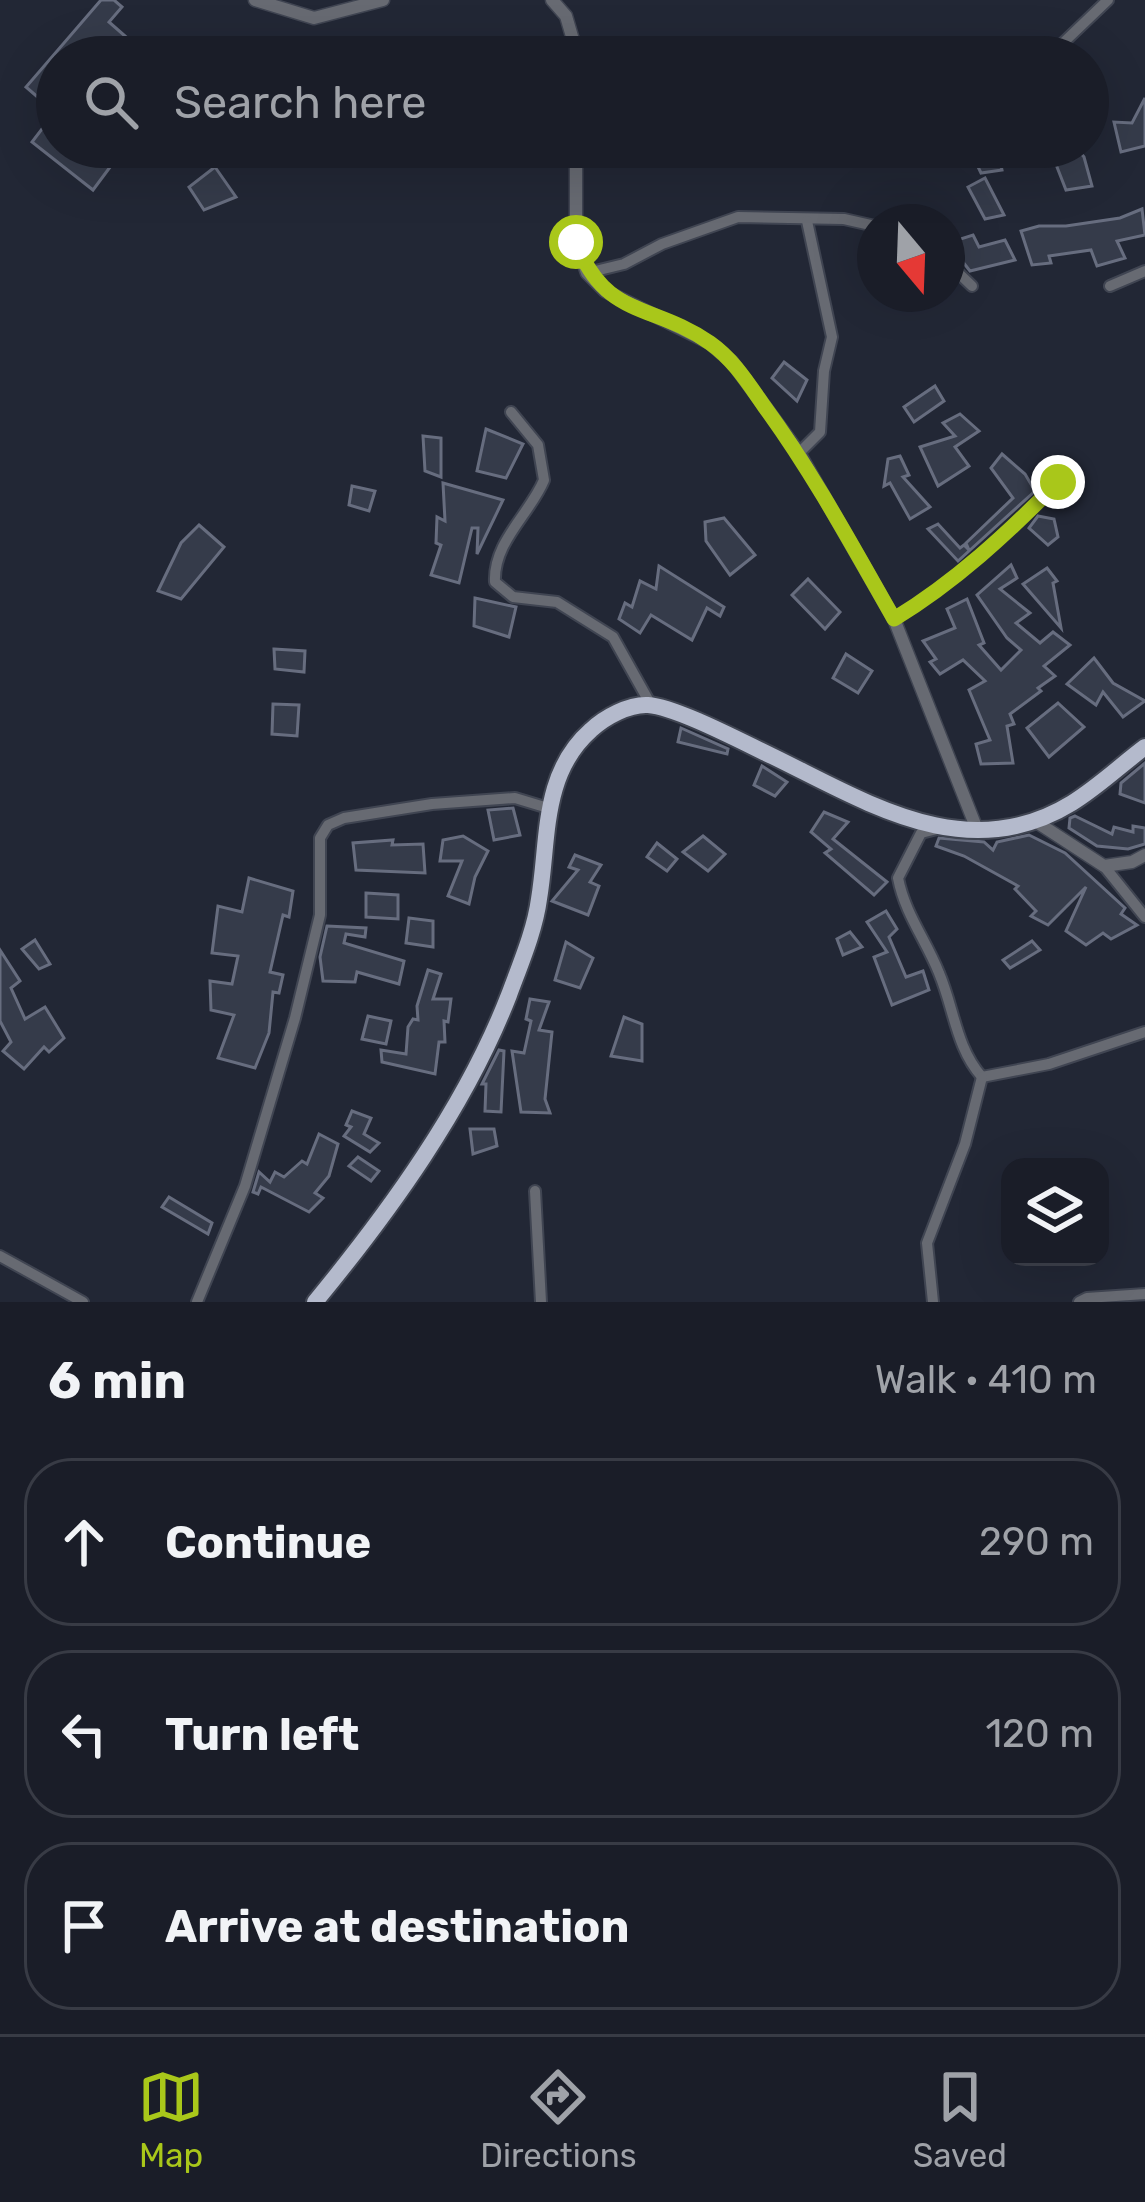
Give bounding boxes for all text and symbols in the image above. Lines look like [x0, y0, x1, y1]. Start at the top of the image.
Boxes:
search box [36, 36, 1109, 168]
icon: search [78, 69, 144, 135]
text: Search here [174, 76, 426, 129]
north arrow [857, 204, 965, 312]
route start [549, 215, 603, 269]
route end [1031, 455, 1085, 509]
map controls [1001, 1158, 1109, 1266]
button: layers [1001, 1158, 1109, 1266]
text: 6 min [48, 1350, 186, 1411]
text: Walk · 410 m [875, 1357, 1097, 1403]
icon: ahead [51, 1509, 117, 1575]
text: Continue [165, 1516, 371, 1569]
text: 290 m [979, 1519, 1094, 1565]
icon: left [51, 1701, 117, 1767]
text: Turn left [165, 1708, 359, 1761]
text: 120 m [985, 1711, 1094, 1757]
icon: arrive [51, 1893, 117, 1959]
text: Arrive at destination [165, 1900, 630, 1953]
tab: Map [138, 2064, 204, 2175]
tab: Directions [480, 2064, 637, 2175]
tab: Saved [913, 2064, 1007, 2175]

